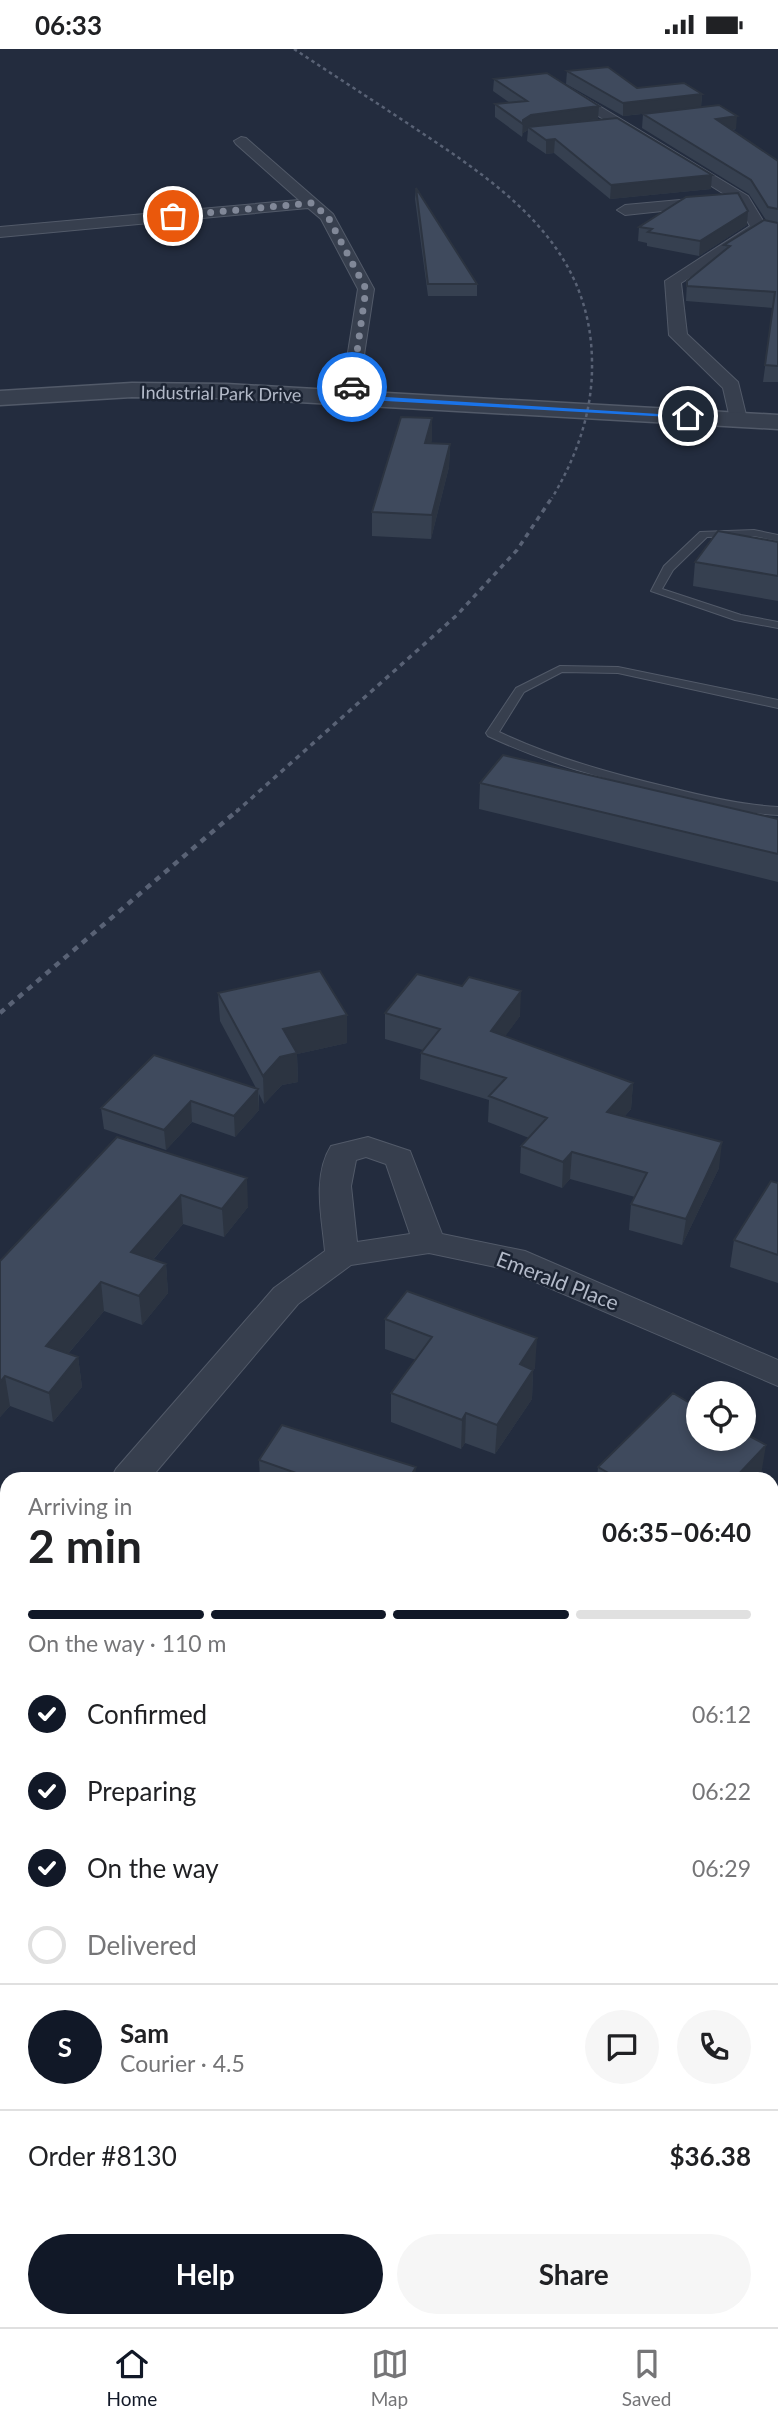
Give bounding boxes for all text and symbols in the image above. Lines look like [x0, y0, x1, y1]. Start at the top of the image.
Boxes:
text: 06:33 [35, 9, 102, 41]
pin [143, 186, 203, 246]
icon: bag [154, 197, 192, 235]
courier [317, 352, 387, 422]
icon: car [333, 368, 371, 406]
street label: Industrial Park Drive [140, 381, 302, 405]
pin [658, 386, 718, 446]
icon: home [669, 397, 707, 435]
street label: Emerald Place [493, 1245, 623, 1315]
map controls [686, 1381, 756, 1451]
button: locate [686, 1381, 756, 1451]
text: Arriving in [28, 1492, 132, 1520]
text: 06:35–06:40 [602, 1516, 751, 1548]
text: 2 min [28, 1518, 142, 1573]
text: On the way · 110 m [28, 1629, 227, 1657]
icon: check [28, 1695, 66, 1733]
text: Confirmed [87, 1698, 207, 1730]
text: 06:12 [692, 1700, 751, 1728]
icon: check [28, 1772, 66, 1810]
text: Preparing [87, 1775, 196, 1807]
text: 06:22 [692, 1777, 751, 1805]
icon: check [28, 1849, 66, 1887]
text: On the way [87, 1852, 219, 1884]
text: 06:29 [692, 1854, 751, 1882]
text: Delivered [87, 1929, 197, 1961]
button: chat [585, 2010, 659, 2084]
button: phone [677, 2010, 751, 2084]
text: Sam [120, 2017, 169, 2049]
text: S [58, 2031, 72, 2063]
text: Courier · 4.5 [120, 2049, 245, 2077]
text: Order #8130 [28, 2140, 177, 2172]
text: $36.38 [669, 2140, 751, 2172]
button: Help [28, 2234, 383, 2314]
button: Share [397, 2234, 751, 2314]
tab: Home [107, 2345, 157, 2410]
tab: Map [371, 2345, 409, 2410]
tab: Saved [622, 2345, 671, 2410]

